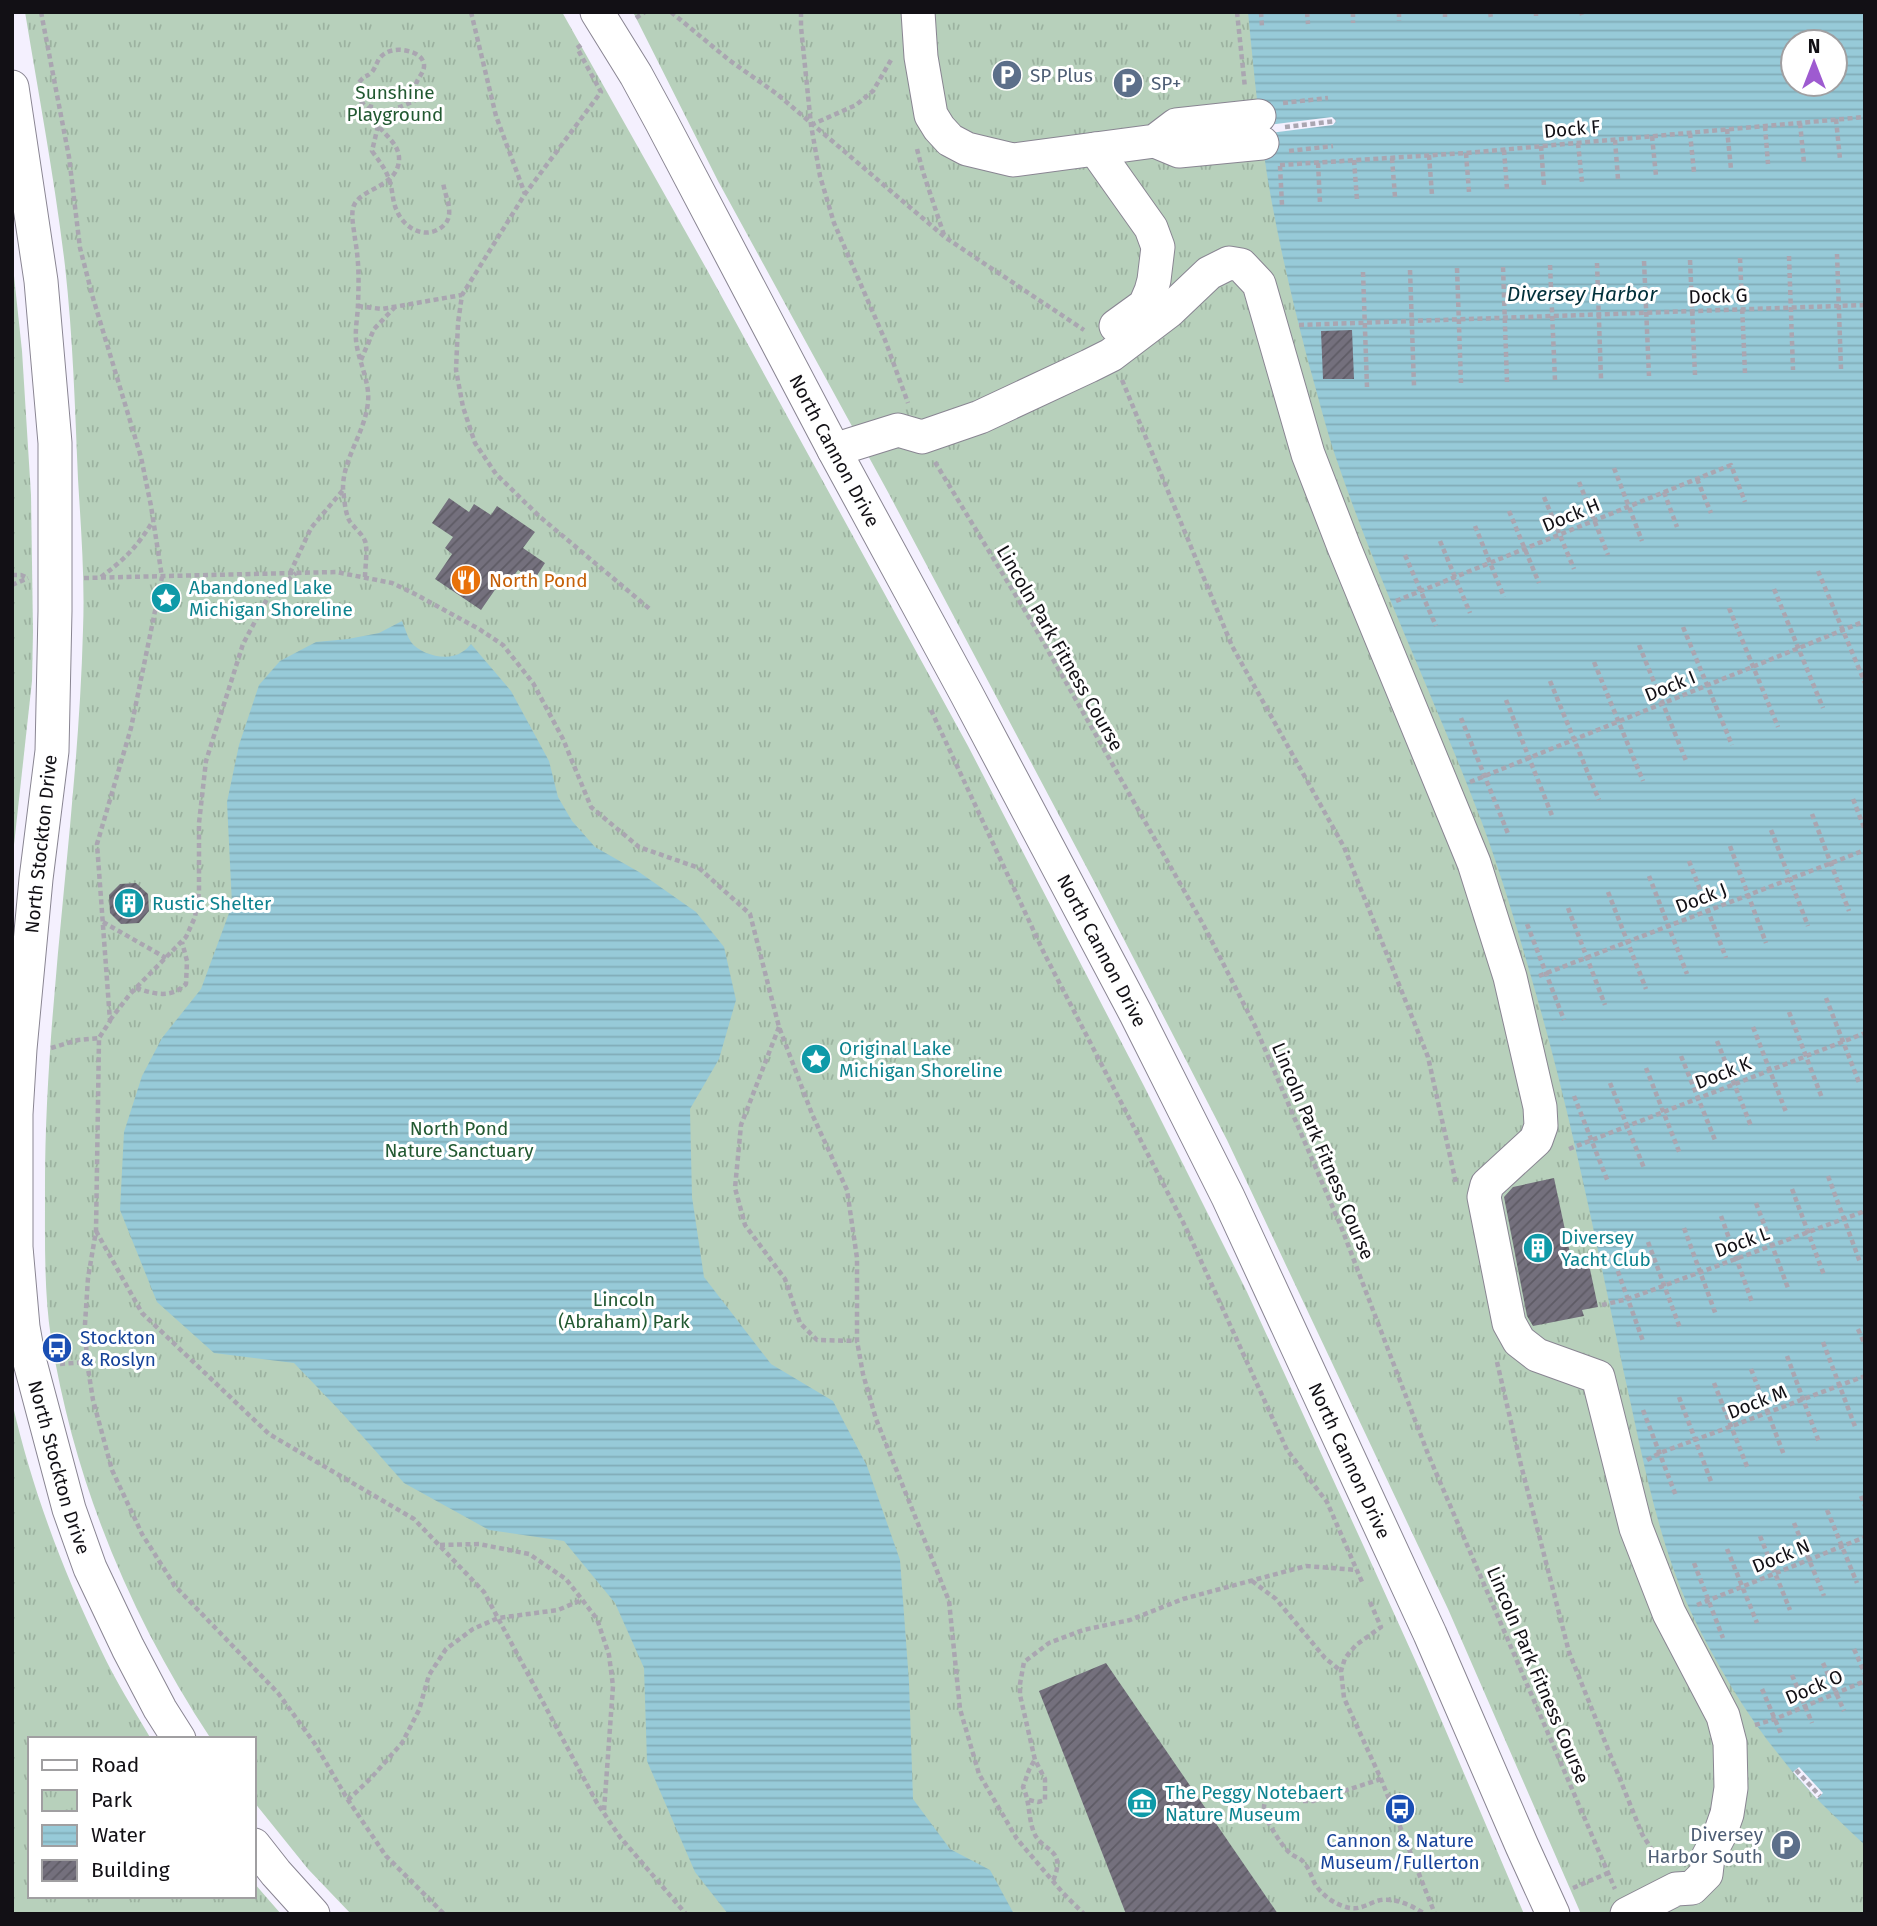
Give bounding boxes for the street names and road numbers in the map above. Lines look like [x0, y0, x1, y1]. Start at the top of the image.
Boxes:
street label: Dock F [1543, 115, 1601, 143]
street label: Dock G [1688, 283, 1748, 309]
street label: North Cannon Drive [785, 370, 885, 531]
street label: Dock H [1539, 493, 1603, 537]
street label: Lincoln Park Fitness Course [992, 541, 1128, 755]
street label: Dock I [1641, 665, 1699, 707]
street label: North Stockton Drive [20, 753, 62, 935]
street label: North Cannon Drive [1053, 870, 1152, 1031]
street label: Dock J [1672, 878, 1730, 918]
street label: Lincoln Park Fitness Course [1267, 1039, 1379, 1263]
street label: Dock K [1692, 1052, 1755, 1094]
street label: Dock L [1711, 1221, 1773, 1262]
street label: North Stockton Drive [24, 1378, 96, 1557]
street label: North Cannon Drive [1304, 1379, 1396, 1542]
street label: Dock M [1724, 1380, 1790, 1424]
street label: Dock N [1749, 1534, 1813, 1578]
street label: Lincoln Park Fitness Course [1482, 1563, 1594, 1787]
street label: Dock O [1782, 1665, 1846, 1709]

